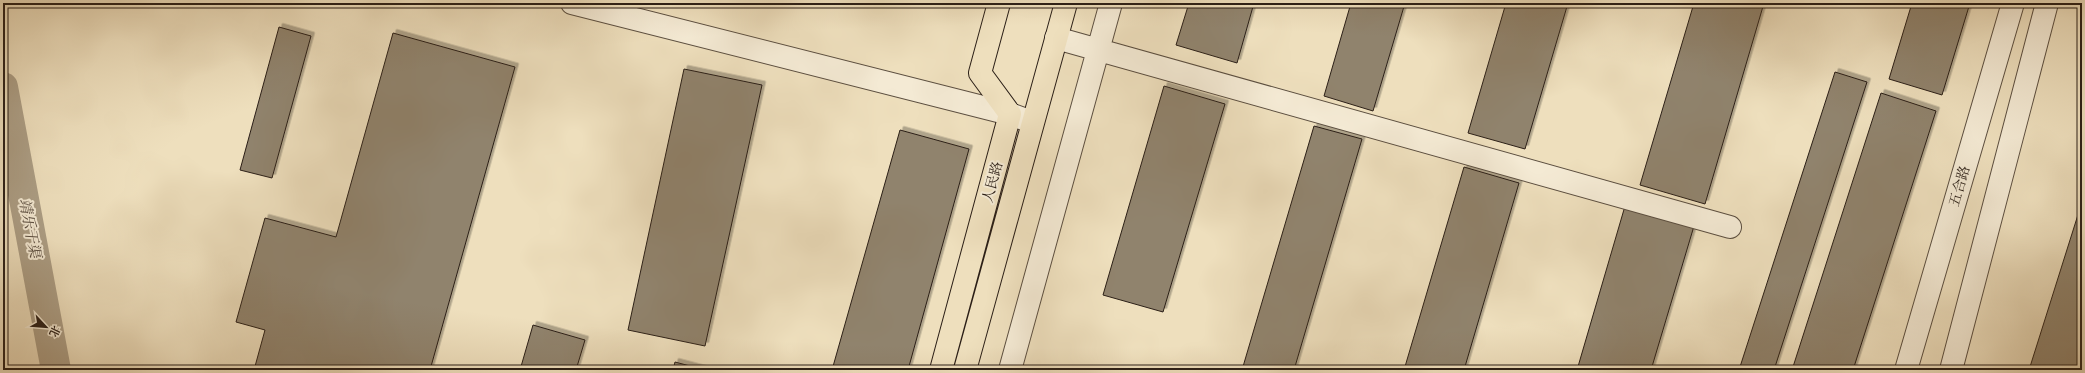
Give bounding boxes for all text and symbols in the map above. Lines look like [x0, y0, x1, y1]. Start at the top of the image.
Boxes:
street label: 人民路 [978, 159, 1007, 205]
street label: 五合路 [1945, 163, 1974, 209]
water label: 靖乐干渠 [14, 197, 46, 261]
north arrow [26, 307, 66, 347]
text: 北 [45, 323, 64, 339]

